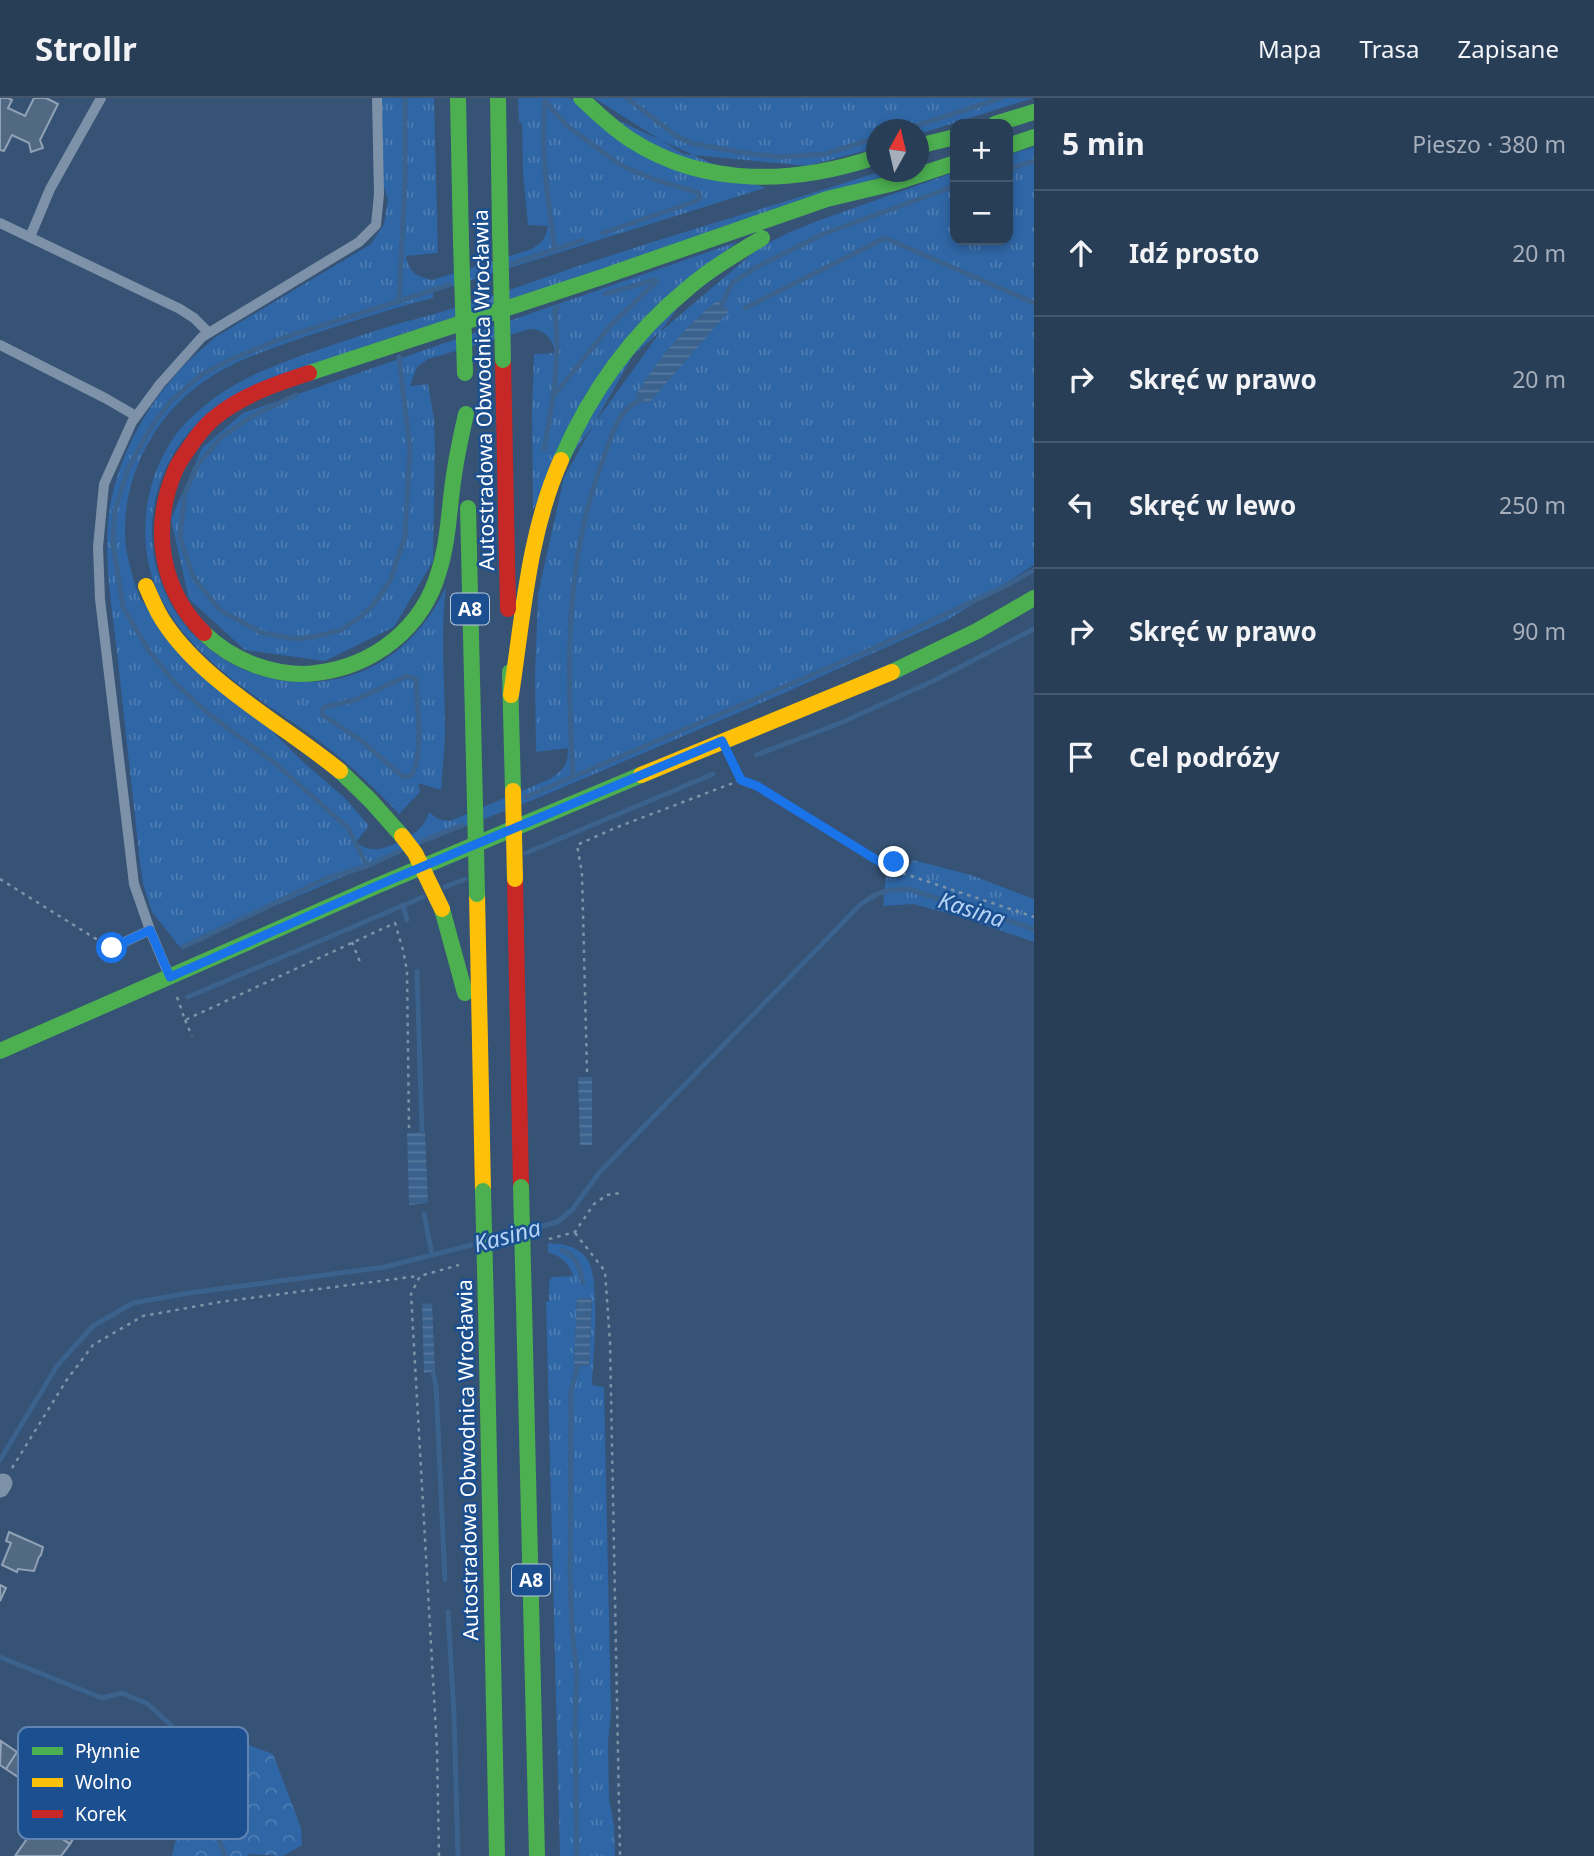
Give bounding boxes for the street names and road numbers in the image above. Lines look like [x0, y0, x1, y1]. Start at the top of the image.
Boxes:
street label: Autostradowa Obwodnica Wrocławia [466, 209, 500, 571]
road number: A8 [451, 594, 489, 624]
street label: Autostradowa Obwodnica Wrocławia [450, 1279, 484, 1641]
road number: A8 [512, 1564, 550, 1596]

